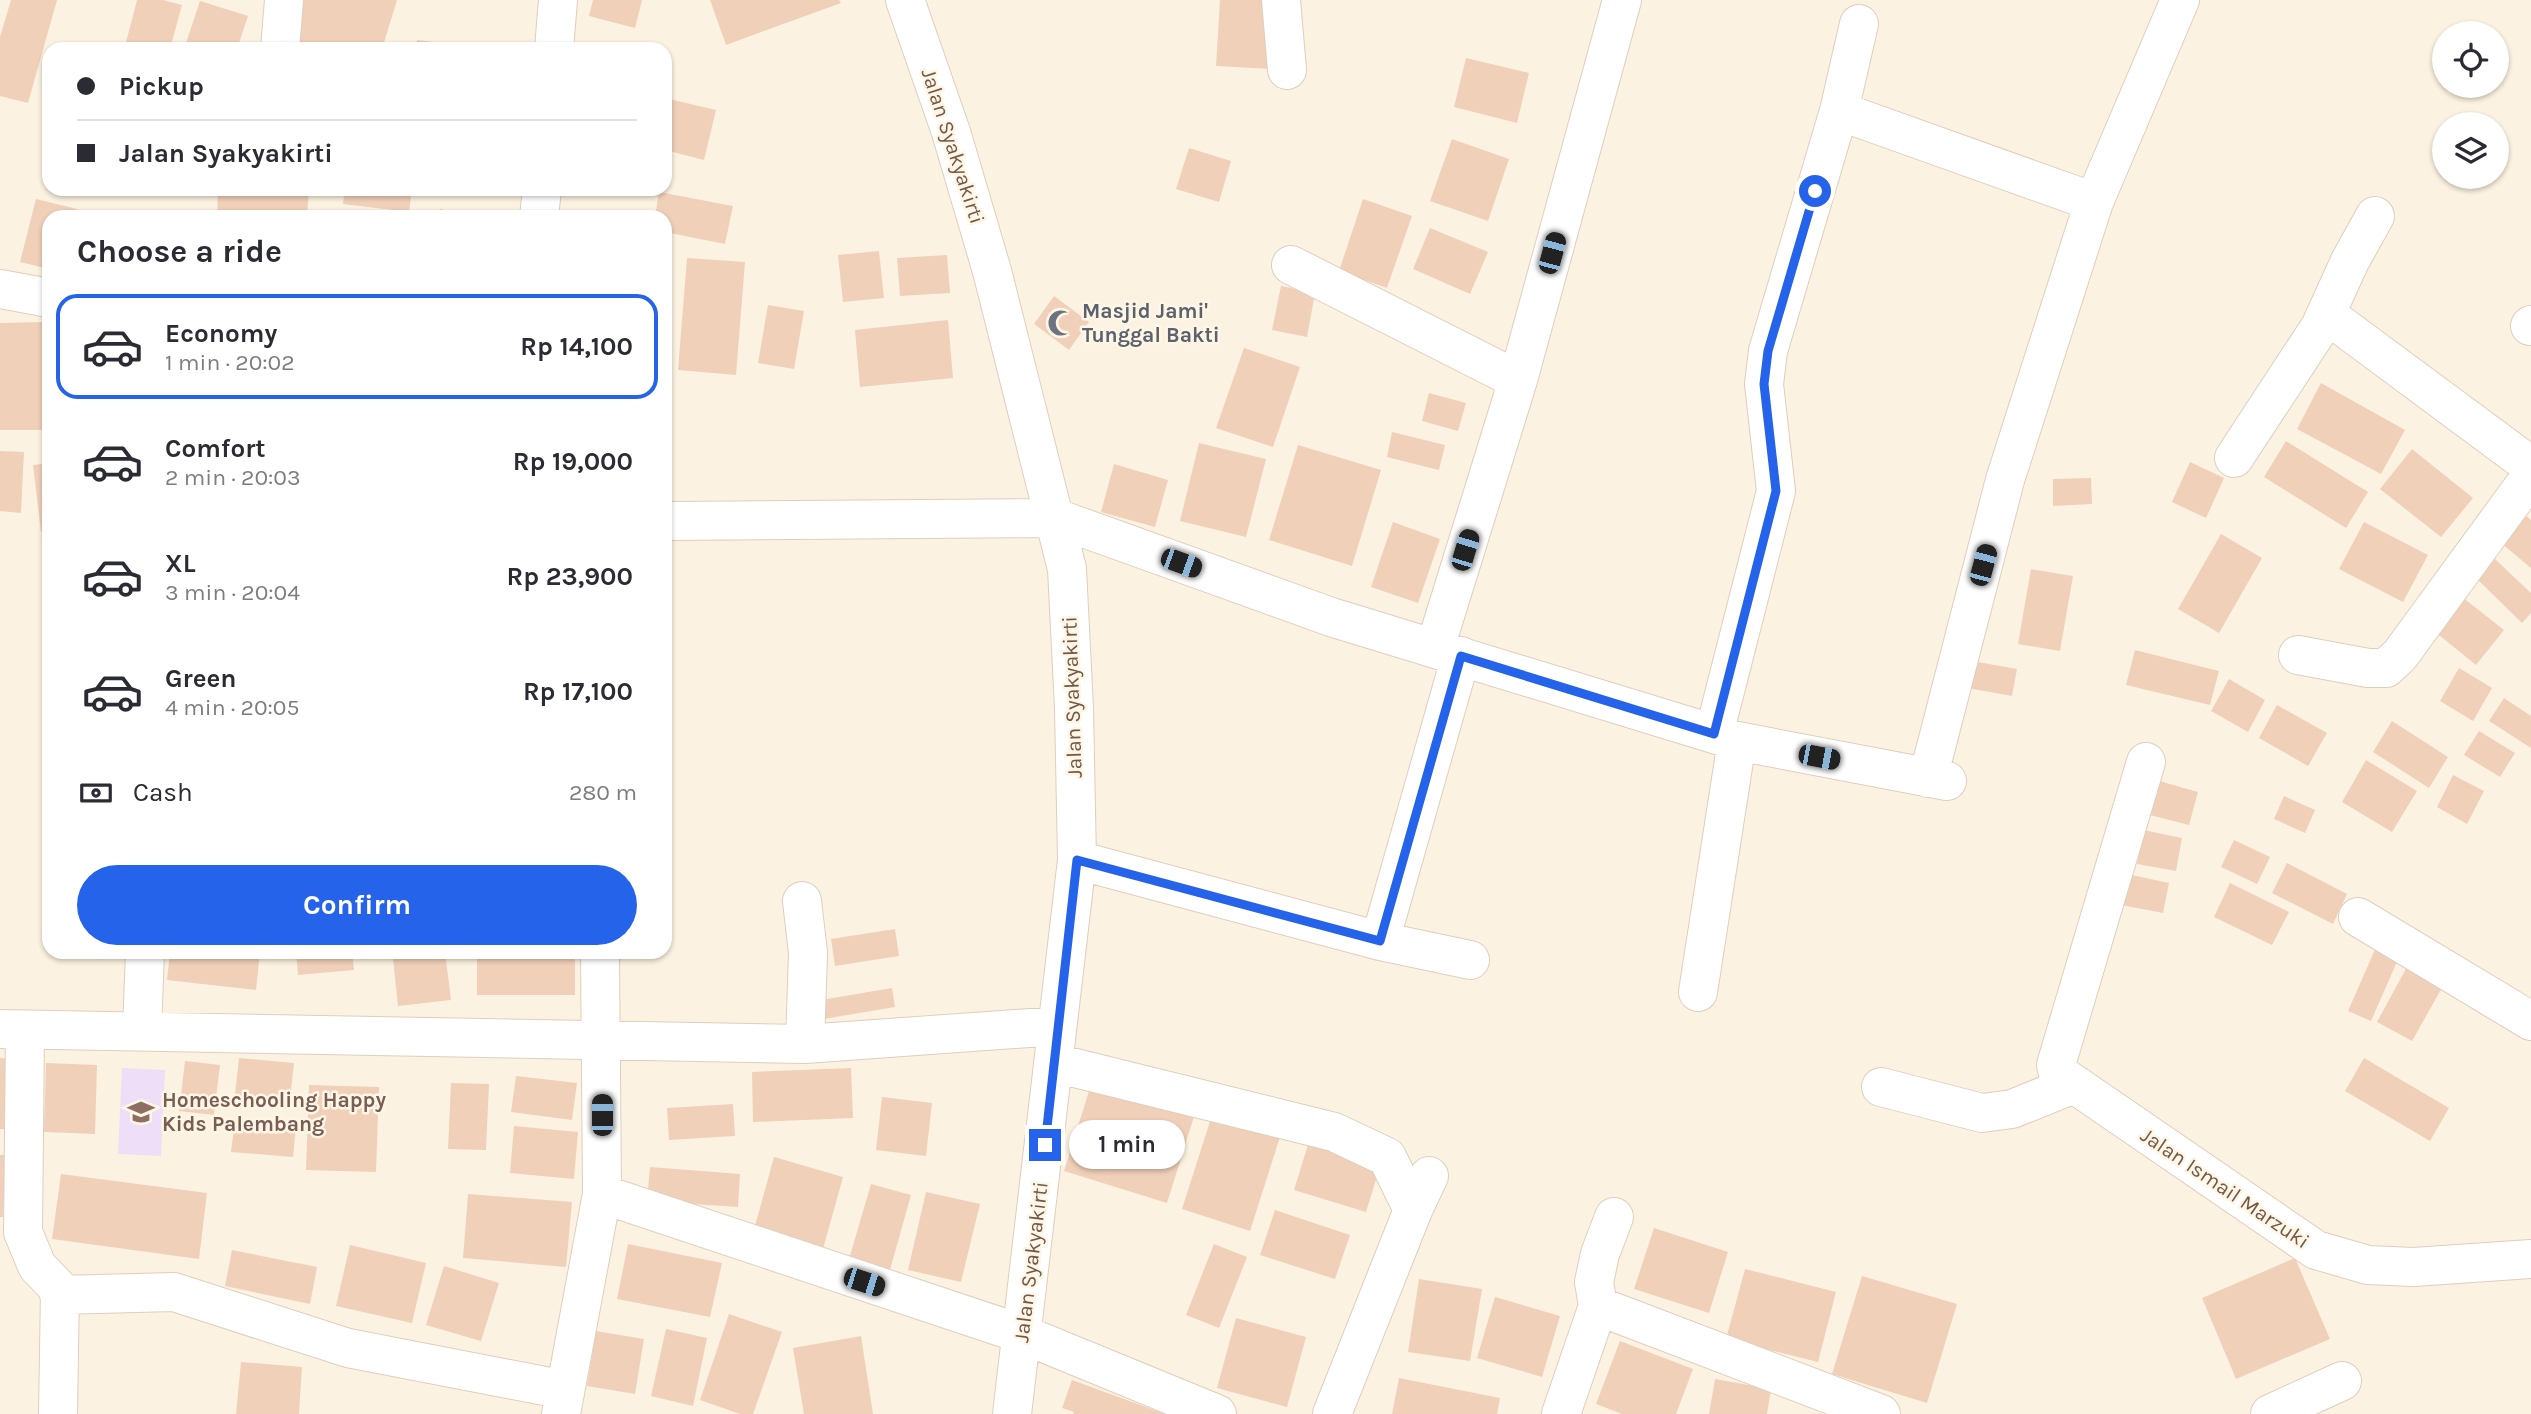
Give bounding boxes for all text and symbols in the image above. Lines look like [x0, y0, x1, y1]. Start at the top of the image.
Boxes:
map controls [2432, 21, 2509, 189]
button: locate [2432, 21, 2509, 98]
street label: Jalan Syakyakirti [917, 65, 989, 227]
text: Pickup [119, 71, 204, 102]
button: layers [2432, 112, 2509, 189]
text: Jalan Syakyakirti [119, 138, 333, 169]
route start [1799, 175, 1831, 207]
car [1537, 230, 1568, 276]
text: Choose a ride [77, 233, 282, 270]
place label: Masjid Jami' Tunggal Bakti [1082, 299, 1220, 347]
mosque icon: Masjid Jami' Tunggal Bakti [1046, 308, 1076, 338]
icon: car [81, 315, 144, 378]
text: Economy [165, 318, 277, 349]
text: Rp 14,100 [520, 331, 633, 362]
text: 1 min · 20:02 [165, 349, 295, 376]
icon: car [81, 430, 144, 493]
text: Comfort [165, 433, 266, 464]
text: Rp 19,000 [513, 446, 633, 477]
text: 2 min · 20:03 [165, 464, 301, 491]
car [1449, 527, 1482, 573]
car [1968, 542, 1999, 588]
icon: car [81, 545, 144, 608]
car [1158, 546, 1205, 580]
text: XL [165, 548, 196, 579]
text: Rp 23,900 [507, 561, 633, 592]
text: 3 min · 20:04 [165, 579, 300, 606]
street label: Jalan Syakyakirti [1057, 616, 1087, 778]
icon: car [81, 660, 144, 723]
text: Green [165, 663, 237, 694]
text: Rp 17,100 [523, 676, 633, 707]
text: 4 min · 20:05 [165, 694, 300, 721]
car [1797, 743, 1842, 771]
icon: cash [77, 774, 115, 812]
text: Cash [133, 777, 193, 808]
text: 280 m [569, 779, 637, 806]
button: Confirm [77, 865, 637, 945]
place label: Homeschooling Happy Kids Palembang [162, 1088, 386, 1136]
car [592, 1094, 613, 1136]
school or university icon: Homeschooling Happy Kids Palembang [126, 1097, 156, 1127]
callout: 1 min [1070, 1120, 1185, 1170]
street label: Jalan Ismail Marzuki [2136, 1123, 2314, 1253]
route end [1029, 1129, 1061, 1161]
text: 1 min [1098, 1131, 1156, 1158]
street label: Jalan Syakyakirti [1009, 1180, 1053, 1344]
car [841, 1266, 888, 1298]

